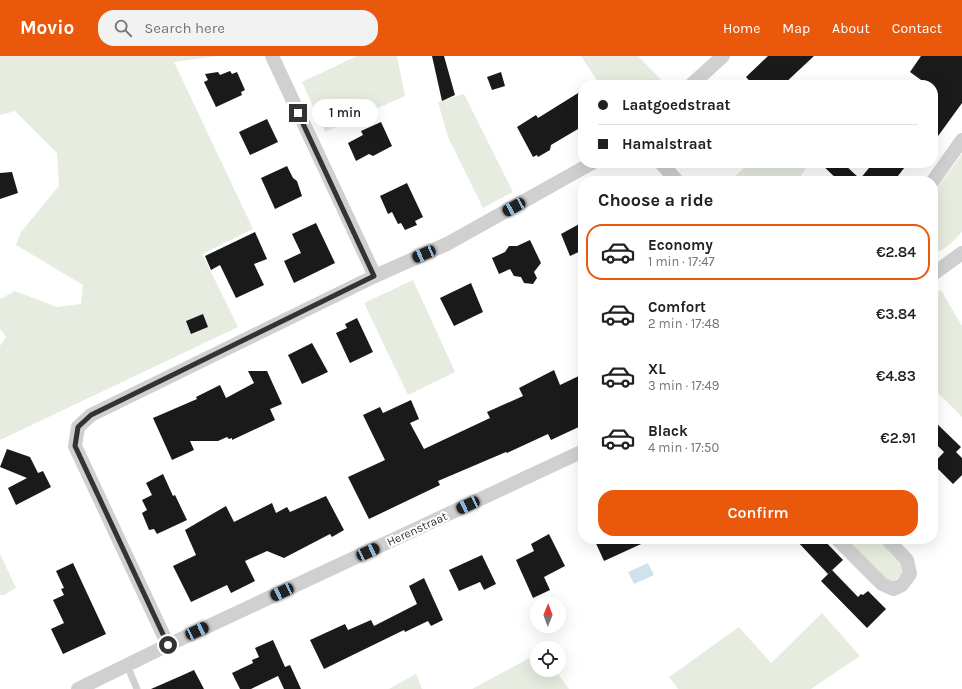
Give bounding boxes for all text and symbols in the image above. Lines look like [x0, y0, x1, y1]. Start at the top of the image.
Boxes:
search box [98, 10, 378, 46]
text: Movio [20, 17, 74, 39]
icon: search [112, 17, 134, 39]
text: Search here [144, 19, 225, 37]
text: Home [723, 20, 760, 37]
text: Map [782, 20, 810, 37]
text: About [832, 20, 870, 37]
text: Contact [892, 20, 942, 37]
text: Laatgoedstraat [622, 96, 730, 114]
callout: 1 min [312, 99, 378, 127]
route end [289, 104, 307, 122]
text: 1 min [329, 105, 361, 120]
text: Hamalstraat [622, 135, 712, 153]
text: Choose a ride [598, 189, 713, 211]
car [501, 196, 527, 218]
icon: car [600, 234, 636, 270]
text: Economy [648, 236, 713, 254]
text: €2.84 [876, 243, 916, 261]
car [411, 244, 437, 264]
text: 1 min · 17:47 [648, 254, 715, 269]
icon: car [600, 296, 636, 332]
text: Comfort [648, 298, 706, 316]
text: €3.84 [876, 305, 916, 323]
text: 2 min · 17:48 [648, 316, 720, 331]
icon: car [600, 358, 636, 394]
text: XL [648, 360, 666, 378]
text: €4.83 [876, 367, 916, 385]
text: 3 min · 17:49 [648, 378, 719, 393]
icon: car [600, 420, 636, 456]
text: Black [648, 422, 688, 440]
text: €2.91 [880, 429, 916, 447]
text: 4 min · 17:50 [648, 440, 719, 455]
button: Confirm [598, 490, 918, 536]
car [455, 494, 481, 516]
street label: Herenstraat [385, 509, 450, 549]
car [355, 541, 381, 563]
car [269, 581, 295, 603]
north arrow [530, 597, 566, 633]
map controls [530, 597, 566, 677]
car [184, 620, 210, 642]
route start [159, 636, 177, 654]
button: locate [530, 641, 566, 677]

